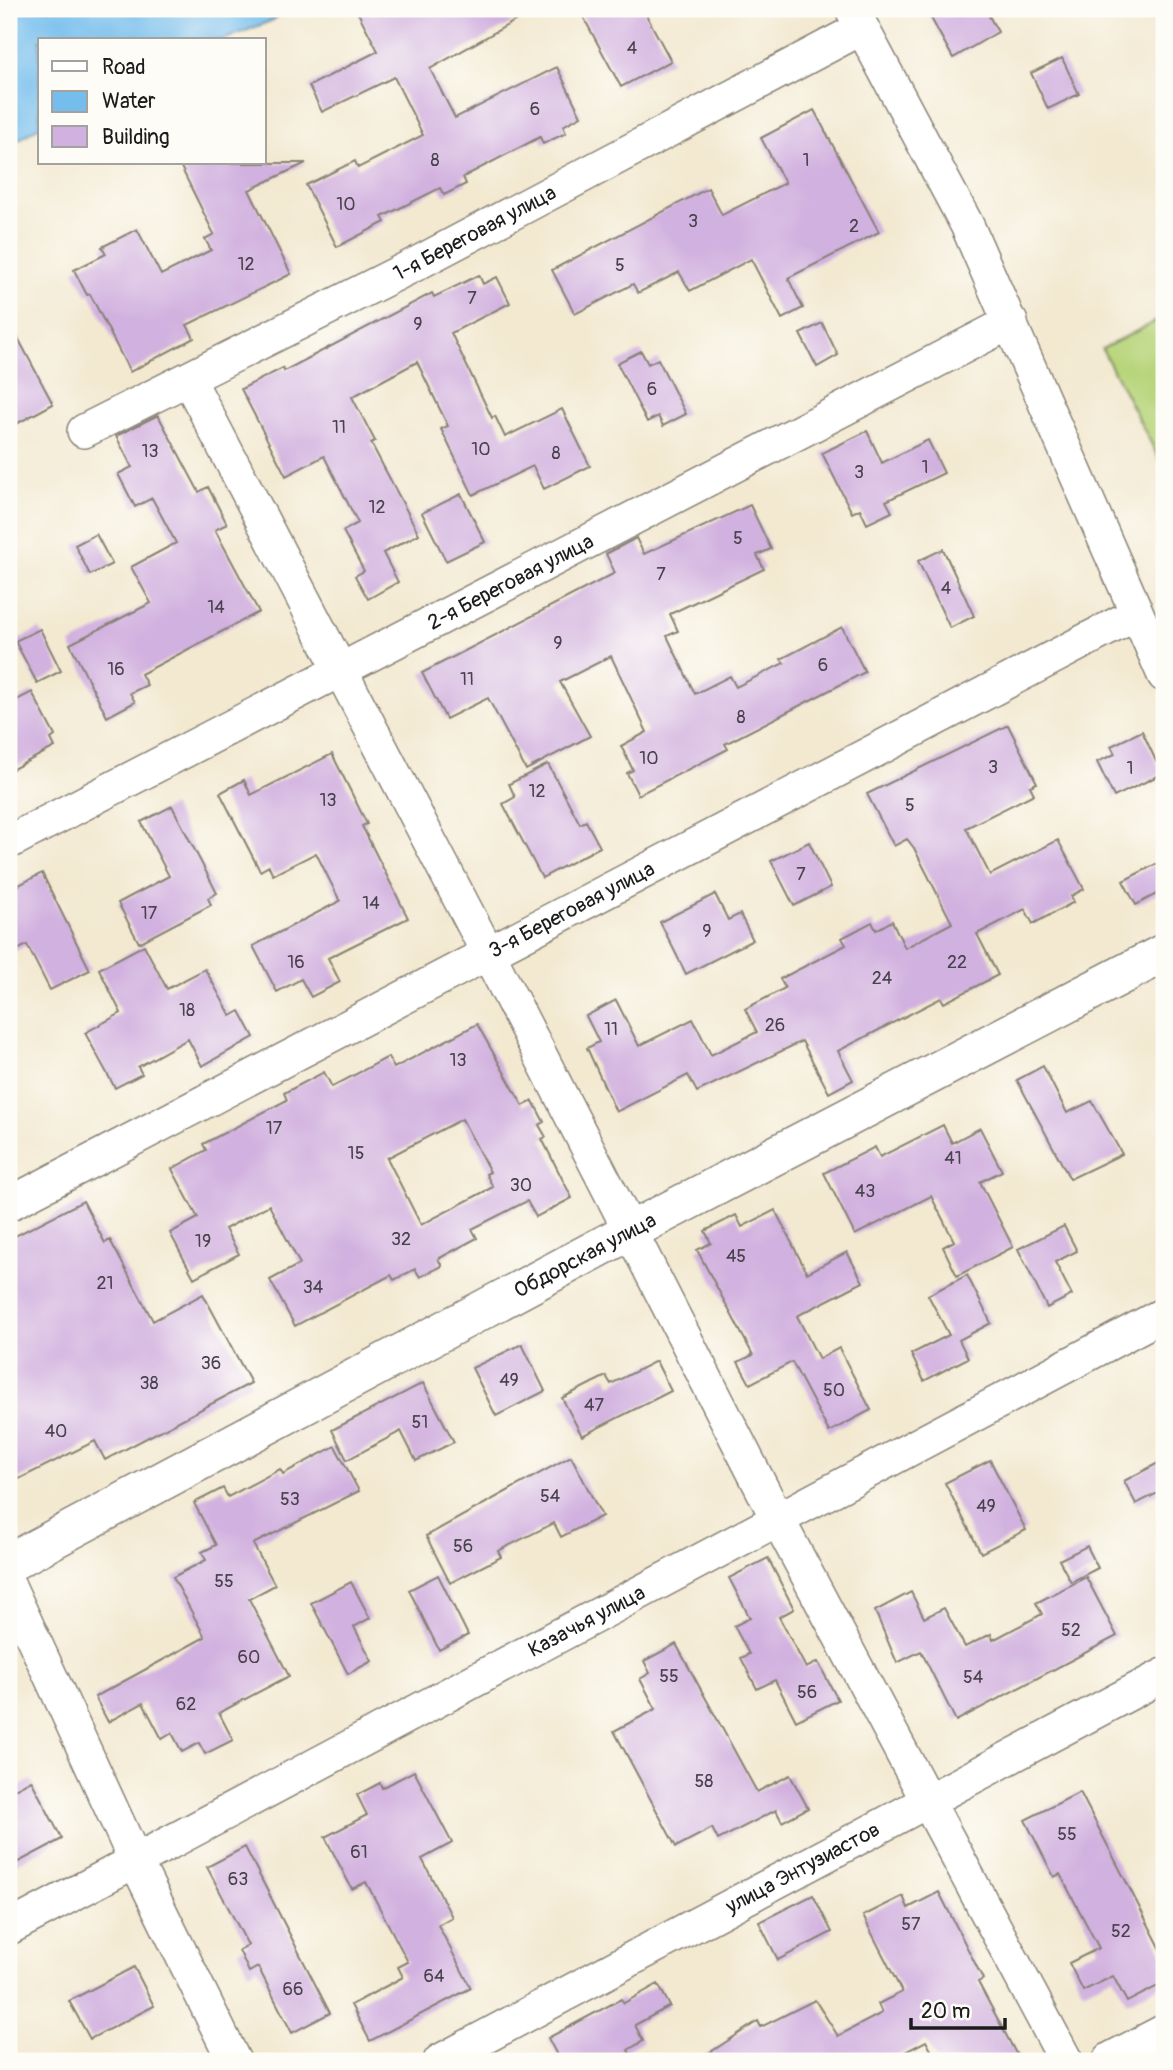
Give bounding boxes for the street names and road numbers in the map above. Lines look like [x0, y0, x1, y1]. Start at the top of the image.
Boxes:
street label: 1-я Береговая улица [389, 179, 561, 287]
street label: 2-я Береговая улица [423, 528, 598, 636]
street label: 3-я Береговая улица [484, 855, 659, 964]
street label: Обдорская улица [509, 1207, 661, 1305]
street label: Казачья улица [524, 1579, 650, 1664]
street label: улица Энтузиастов [720, 1816, 885, 1921]

